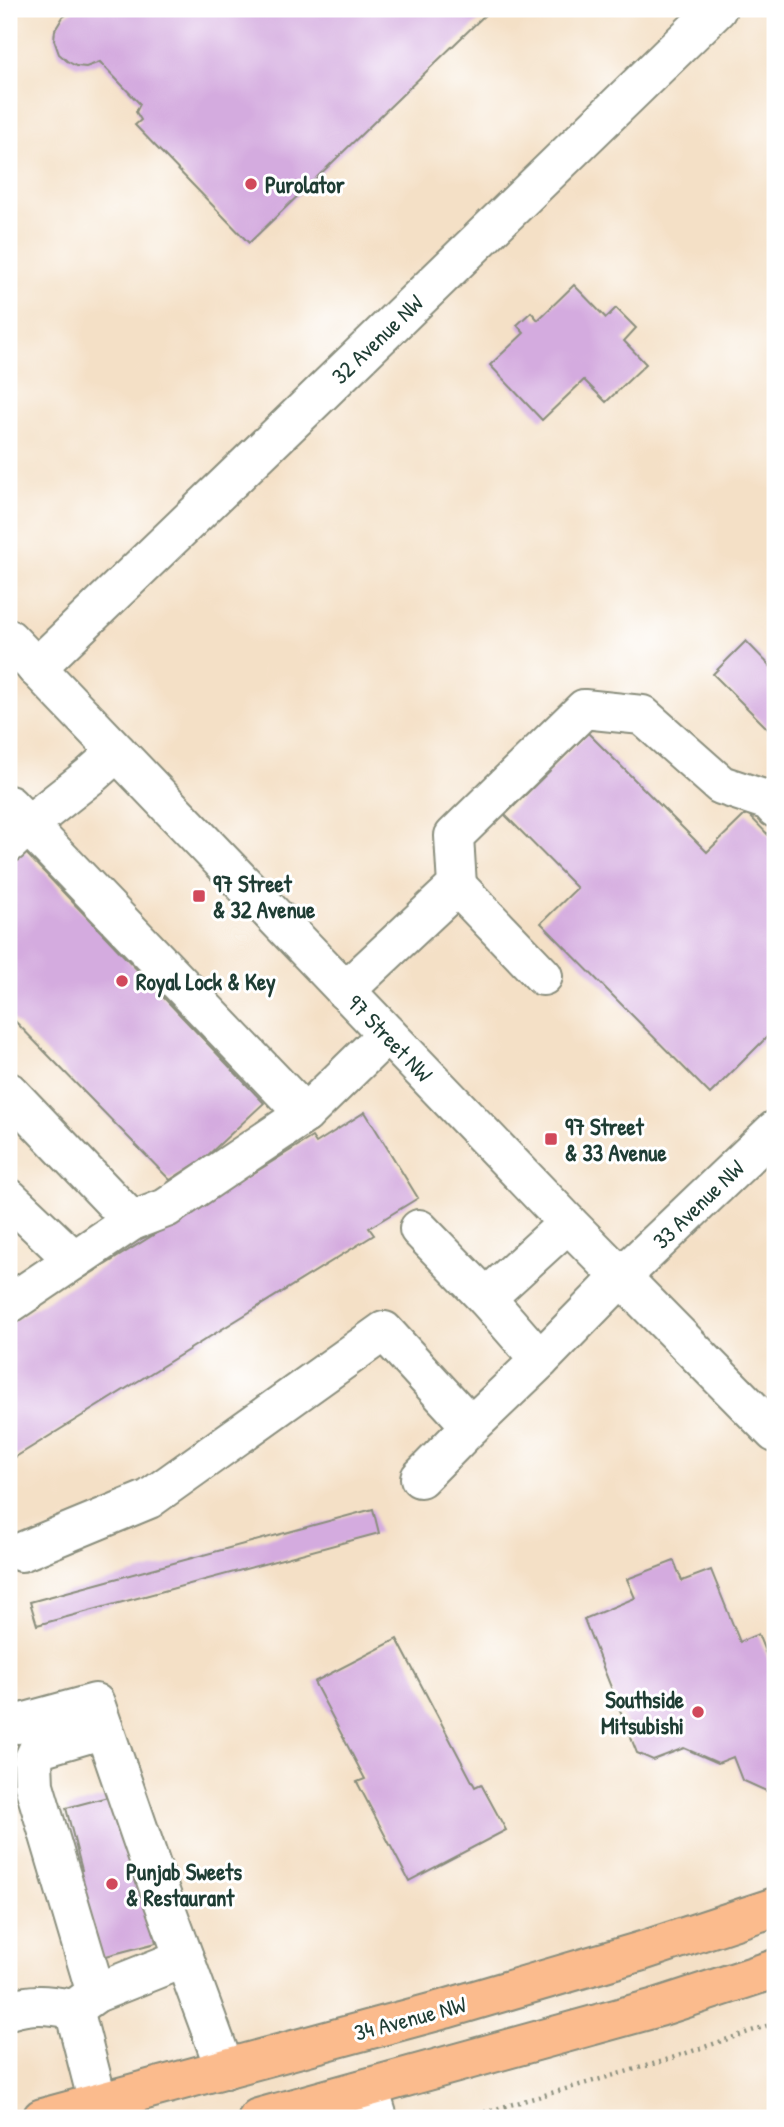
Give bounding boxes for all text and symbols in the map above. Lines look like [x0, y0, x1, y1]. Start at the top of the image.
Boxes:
place label: Purolator [265, 169, 345, 200]
marker: Purolator [243, 176, 259, 192]
street label: 32 Avenue NW [324, 287, 430, 391]
place label: 97 Street & 32 Avenue [213, 868, 316, 925]
marker: 97 Street & 32 Avenue [191, 888, 207, 904]
place label: Royal Lock & Key [136, 966, 276, 998]
marker: Royal Lock & Key [114, 973, 130, 989]
street label: 97 Street NW [341, 988, 439, 1088]
place label: 97 Street & 33 Avenue [565, 1111, 668, 1168]
marker: 97 Street & 33 Avenue [543, 1131, 559, 1147]
street label: 33 Avenue NW [646, 1153, 750, 1255]
place label: Southside Mitsubishi [601, 1684, 685, 1741]
marker: Southside Mitsubishi [690, 1704, 706, 1720]
place label: Punjab Sweets & Restaurant [126, 1856, 242, 1913]
marker: Punjab Sweets & Restaurant [104, 1876, 120, 1892]
street label: 34 Avenue NW [351, 1988, 469, 2048]

